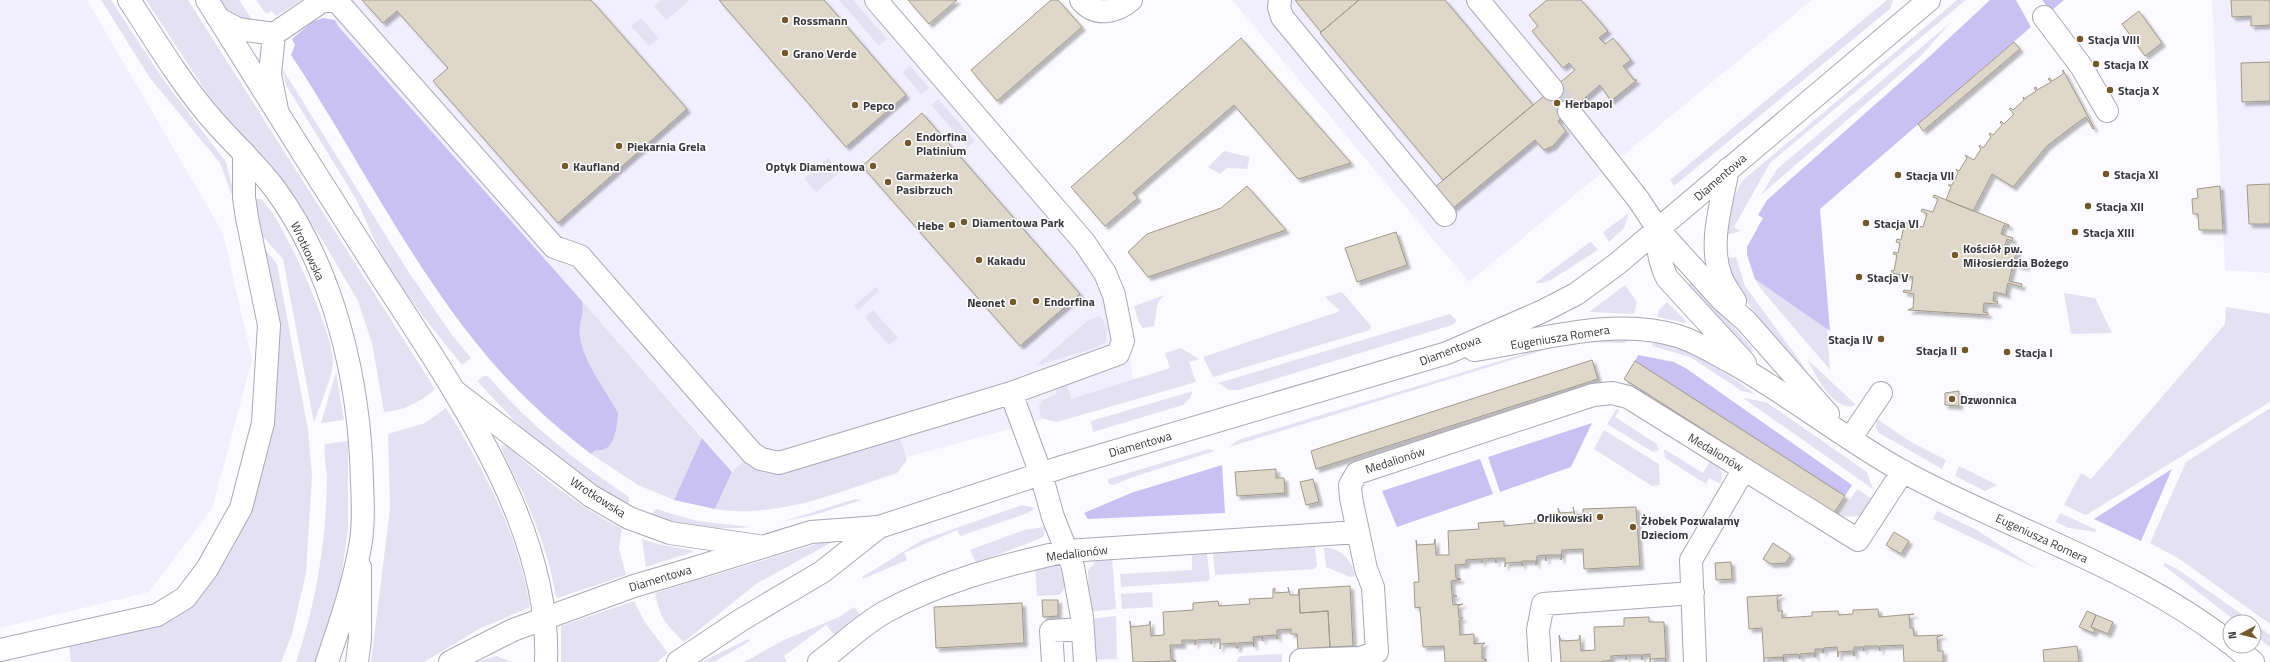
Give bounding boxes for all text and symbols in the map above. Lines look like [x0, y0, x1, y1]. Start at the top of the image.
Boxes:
place label: Rossmann [793, 11, 848, 30]
marker: Rossmann [780, 15, 790, 25]
place label: Stacja VIII [2088, 30, 2140, 49]
marker: Stacja VIII [2075, 34, 2085, 44]
place label: Grano Verde [793, 44, 857, 63]
marker: Grano Verde [780, 48, 790, 58]
place label: Stacja IX [2104, 55, 2149, 74]
marker: Stacja IX [2091, 59, 2101, 69]
place label: Stacja X [2118, 81, 2159, 100]
marker: Stacja X [2105, 85, 2115, 95]
place label: Herbapol [1565, 94, 1612, 113]
place label: Pepco [863, 96, 894, 115]
marker: Herbapol [1552, 98, 1562, 108]
marker: Pepco [850, 100, 860, 110]
place label: Endorfina Platinium [916, 127, 967, 160]
place label: Piekarnia Grela [627, 137, 706, 156]
marker: Endorfina Platinium [903, 138, 913, 148]
marker: Piekarnia Grela [614, 141, 624, 151]
street label: Diamentowa [1689, 149, 1751, 205]
place label: Kaufland [573, 157, 620, 176]
place label: Optyk Diamentowa [766, 157, 865, 176]
marker: Kaufland [560, 161, 570, 171]
marker: Optyk Diamentowa [868, 161, 878, 171]
place label: Stacja XI [2114, 165, 2158, 184]
place label: Garmażerka Pasibrzuch [896, 166, 958, 199]
place label: Stacja VII [1906, 166, 1954, 185]
marker: Stacja XI [2101, 169, 2111, 179]
marker: Stacja VII [1893, 170, 1903, 180]
marker: Garmażerka Pasibrzuch [883, 177, 893, 187]
place label: Stacja XII [2096, 197, 2144, 216]
marker: Stacja XII [2083, 201, 2093, 211]
place label: Diamentowa Park [972, 213, 1065, 232]
place label: Stacja VI [1874, 214, 1919, 233]
place label: Hebe [917, 216, 944, 235]
marker: Diamentowa Park [959, 217, 969, 227]
street label: Wrotkowska [286, 218, 330, 284]
marker: Stacja VI [1861, 218, 1871, 228]
marker: Hebe [947, 220, 957, 230]
place label: Stacja XIII [2083, 223, 2134, 242]
marker: Stacja XIII [2070, 227, 2080, 237]
place label: Kościół pw. Miłosierdzia Bożego [1963, 239, 2069, 272]
marker: Kościół pw. Miłosierdzia Bożego [1950, 250, 1960, 260]
place label: Kakadu [987, 251, 1026, 270]
marker: Kakadu [974, 255, 984, 265]
place label: Stacja V [1867, 268, 1909, 287]
marker: Stacja V [1854, 272, 1864, 282]
place label: Endorfina [1044, 292, 1095, 311]
place label: Neonet [967, 293, 1006, 312]
marker: Endorfina [1031, 296, 1041, 306]
marker: Neonet [1008, 297, 1018, 307]
street label: Eugeniusza Romera [1509, 320, 1611, 354]
street label: Diamentowa [1417, 330, 1483, 370]
place label: Stacja IV [1828, 330, 1874, 349]
marker: Stacja IV [1876, 334, 1886, 344]
place label: Stacja II [1916, 341, 1957, 360]
place label: Stacja I [2015, 343, 2053, 362]
marker: Stacja II [1960, 345, 1970, 355]
marker: Stacja I [2002, 347, 2012, 357]
place label: Dzwonnica [1960, 390, 2017, 409]
marker: Dzwonnica [1947, 394, 1957, 404]
street label: Diamentowa [1106, 426, 1174, 462]
street label: Medalionów [1685, 428, 1747, 476]
street label: Medalionów [1363, 441, 1427, 479]
street label: Wrotkowska [566, 472, 630, 522]
place label: Orlikowski [1537, 508, 1592, 527]
street label: Eugeniusza Romera [1993, 508, 2091, 568]
place label: Żłobek Pozwalamy Dzieciom [1641, 511, 1740, 544]
marker: Orlikowski [1595, 512, 1605, 522]
marker: Żłobek Pozwalamy Dzieciom [1628, 522, 1638, 532]
street label: Medalionów [1045, 540, 1109, 566]
street label: Diamentowa [626, 559, 694, 597]
north arrow [2222, 614, 2262, 654]
text: N [2224, 630, 2240, 640]

